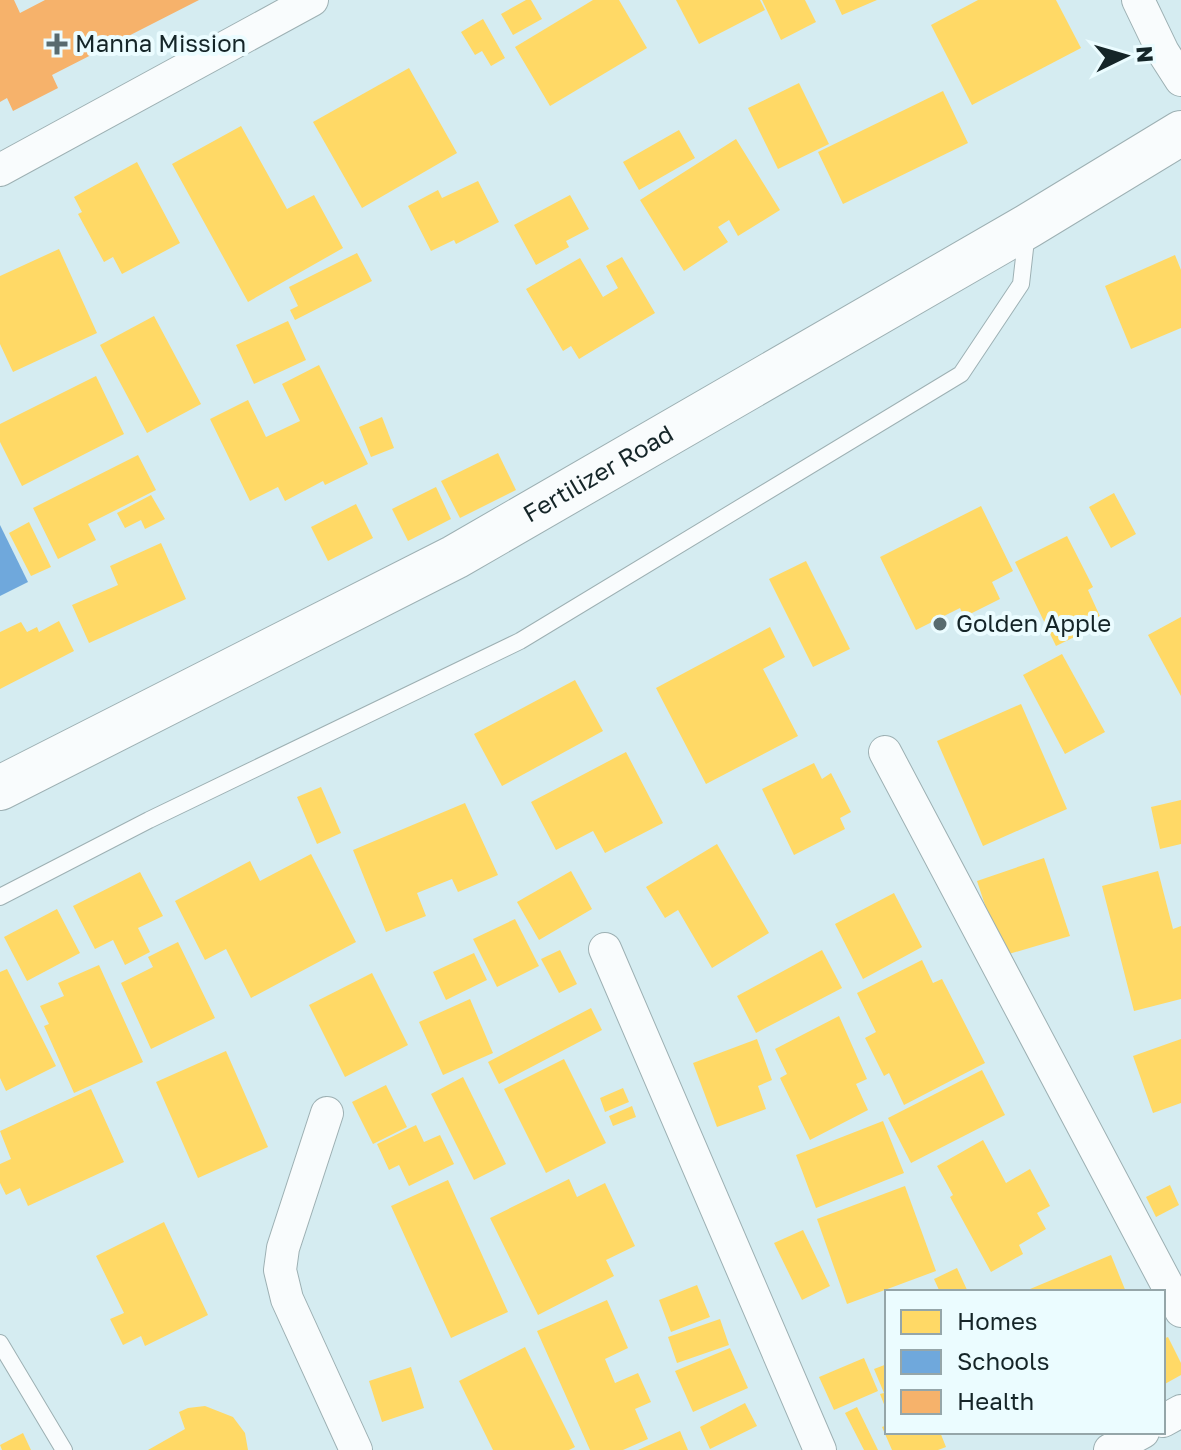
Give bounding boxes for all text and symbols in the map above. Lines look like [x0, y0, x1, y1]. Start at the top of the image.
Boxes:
north arrow [1085, 16, 1165, 96]
place label: Manna Mission [75, 28, 246, 57]
marker: Manna Mission [46, 33, 68, 55]
text: N [1131, 45, 1160, 64]
street label: Fertilizer Road [518, 418, 678, 527]
place label: Golden Apple [956, 608, 1111, 637]
marker: Golden Apple [931, 615, 949, 633]
legend [885, 1290, 1165, 1434]
text: Homes [957, 1306, 1038, 1335]
text: Schools [957, 1346, 1049, 1375]
text: Health [957, 1386, 1034, 1415]

